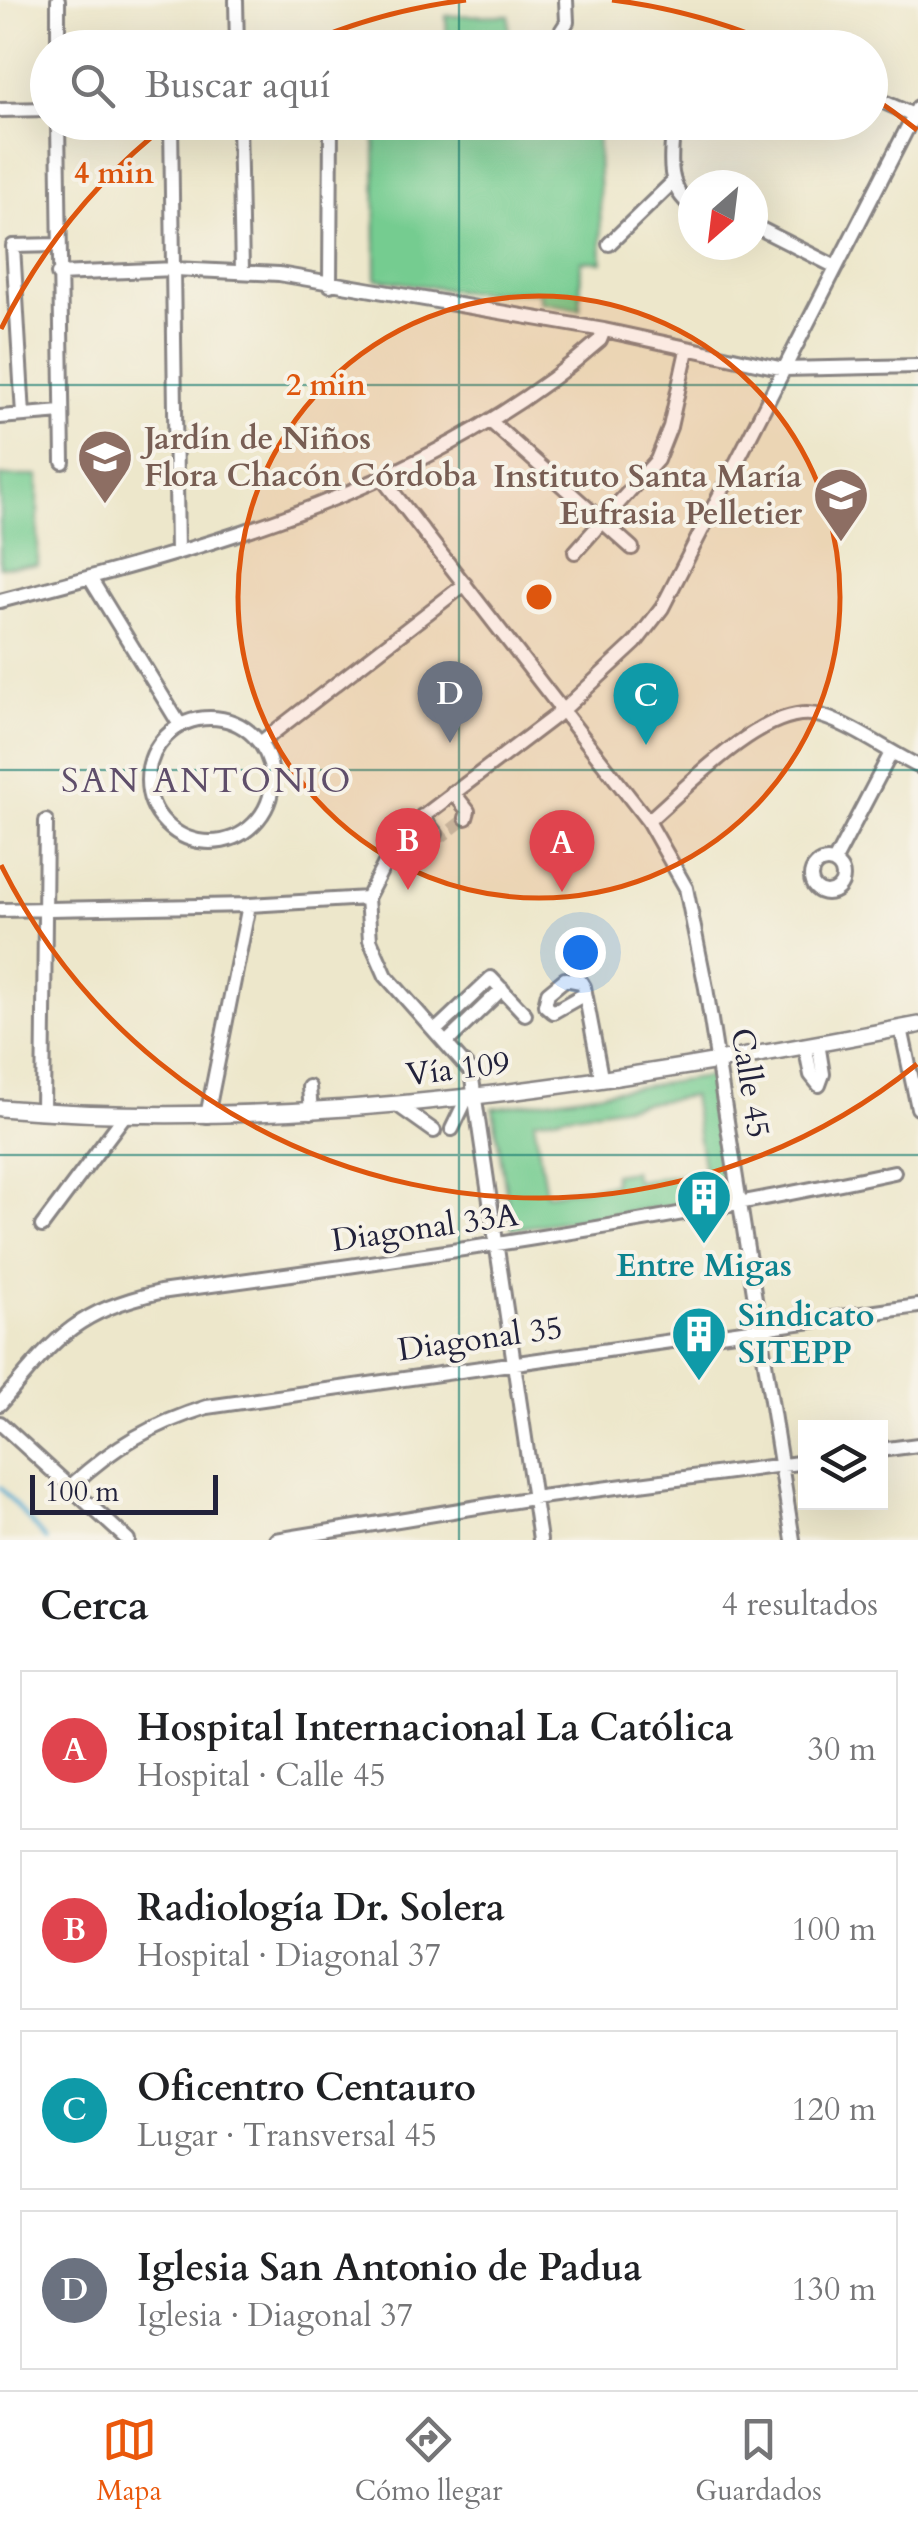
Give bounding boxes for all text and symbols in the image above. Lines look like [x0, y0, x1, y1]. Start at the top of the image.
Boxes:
search box [30, 30, 888, 140]
icon: search [65, 58, 120, 113]
text: Buscar aquí [145, 59, 331, 111]
text: 4 min [74, 153, 154, 194]
north arrow [678, 170, 768, 260]
text: 2 min [286, 365, 366, 406]
place label: Jardín de Niños Flora Chacón Córdoba [140, 417, 477, 498]
school or university icon: Jardín de Niños Flora Chacón Córdoba [75, 427, 135, 506]
place label: Instituto Santa María Eufrasia Pelletier [493, 455, 802, 536]
school or university icon: Instituto Santa María Eufrasia Pelletier [811, 465, 871, 544]
centre of rings [521, 579, 557, 615]
pin: D [418, 660, 482, 743]
pin: C [614, 662, 678, 745]
district label: SAN ANTONIO [61, 757, 353, 805]
pin: B [376, 808, 440, 890]
pin: A [530, 810, 594, 892]
your location [555, 927, 606, 978]
street label: Calle 45 [720, 1025, 780, 1141]
street label: Vía 109 [404, 1041, 512, 1097]
building icon: Entre Migas [674, 1167, 734, 1246]
street label: Diagonal 33A [329, 1193, 522, 1263]
place label: Entre Migas [616, 1244, 792, 1288]
place label: Sindicato SITEPP [738, 1294, 874, 1375]
building icon: Sindicato SITEPP [669, 1304, 729, 1383]
street label: Diagonal 35 [395, 1306, 565, 1372]
map controls [798, 1420, 888, 1510]
button: layers [798, 1420, 888, 1510]
scale bar [30, 1470, 218, 1514]
text: 100 m [45, 1473, 119, 1511]
text: Cerca [40, 1577, 149, 1634]
text: 4 resultados [721, 1583, 878, 1627]
text: Hospital Internacional La Católica [137, 1702, 734, 1754]
text: A [62, 1728, 87, 1772]
text: 30 m [808, 1728, 876, 1772]
text: Hospital · Calle 45 [137, 1754, 386, 1798]
text: Radiología Dr. Solera [137, 1882, 505, 1934]
text: B [63, 1908, 86, 1952]
text: 100 m [791, 1908, 876, 1952]
text: Hospital · Diagonal 37 [137, 1934, 441, 1978]
text: Oficentro Centauro [137, 2062, 476, 2114]
text: C [62, 2088, 87, 2132]
text: 120 m [791, 2088, 876, 2132]
text: Lugar · Transversal 45 [137, 2114, 437, 2158]
text: Iglesia San Antonio de Padua [137, 2242, 642, 2294]
text: D [61, 2268, 88, 2312]
text: 130 m [791, 2268, 876, 2312]
text: Iglesia · Diagonal 37 [137, 2294, 413, 2338]
tab: Mapa [96, 2412, 162, 2510]
tab: Cómo llegar [355, 2412, 503, 2510]
tab: Guardados [695, 2412, 822, 2510]

